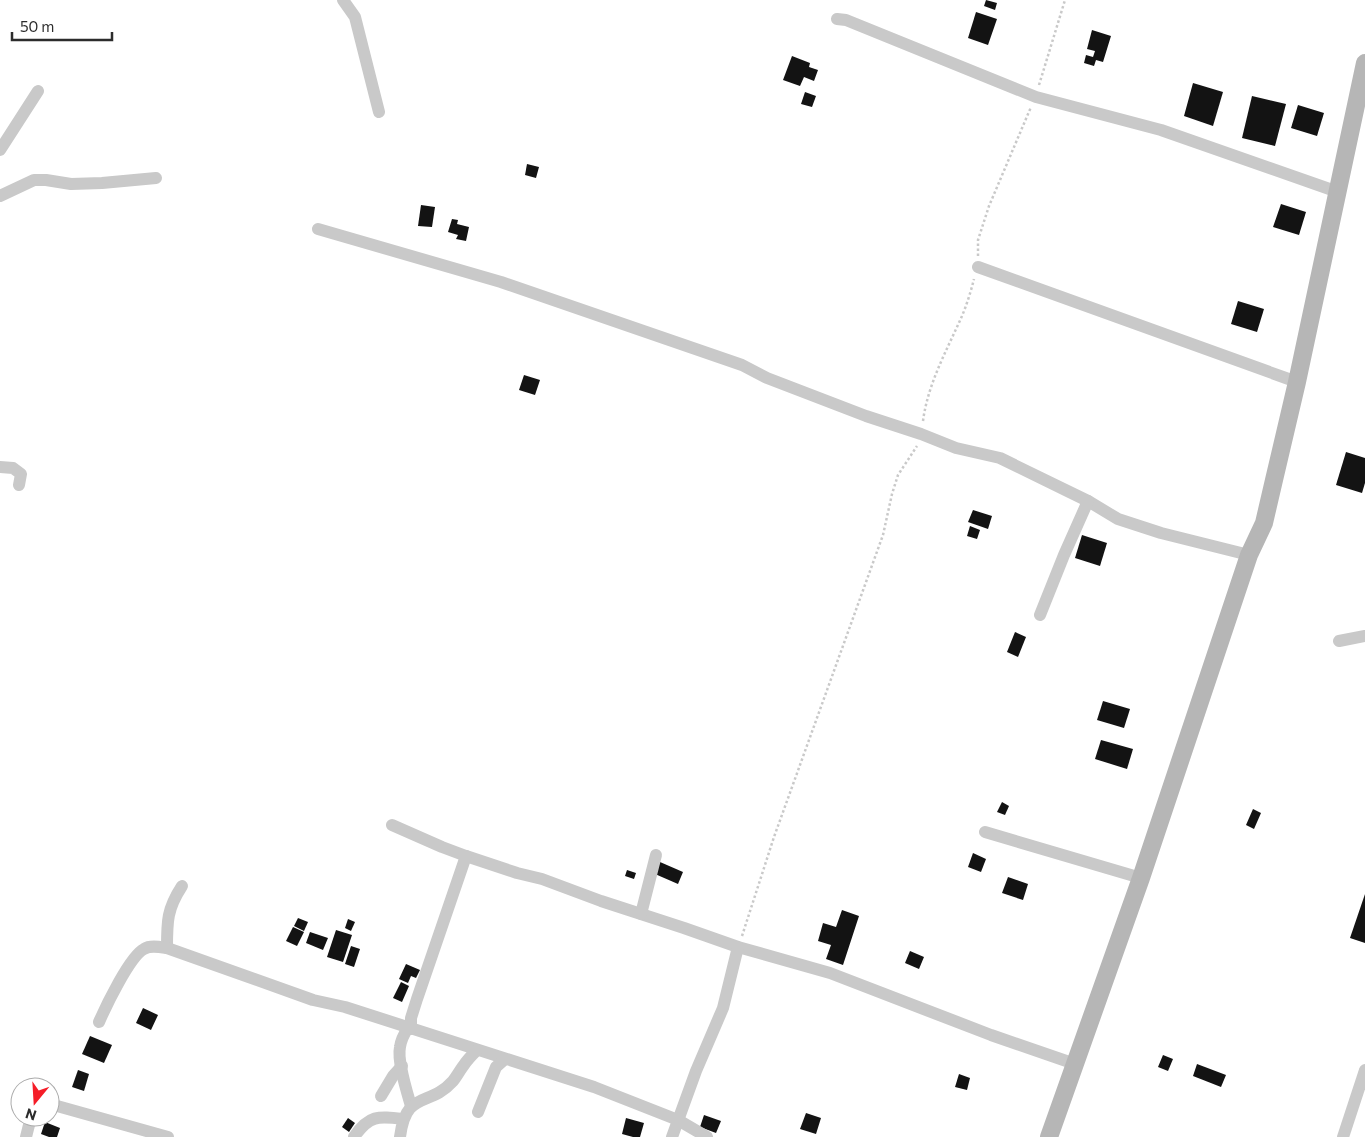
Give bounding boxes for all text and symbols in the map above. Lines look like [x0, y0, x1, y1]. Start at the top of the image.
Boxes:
scale bar [12, 10, 112, 42]
text: 50 m [20, 17, 54, 35]
north arrow [10, 1077, 60, 1127]
text: N [23, 1105, 38, 1125]

